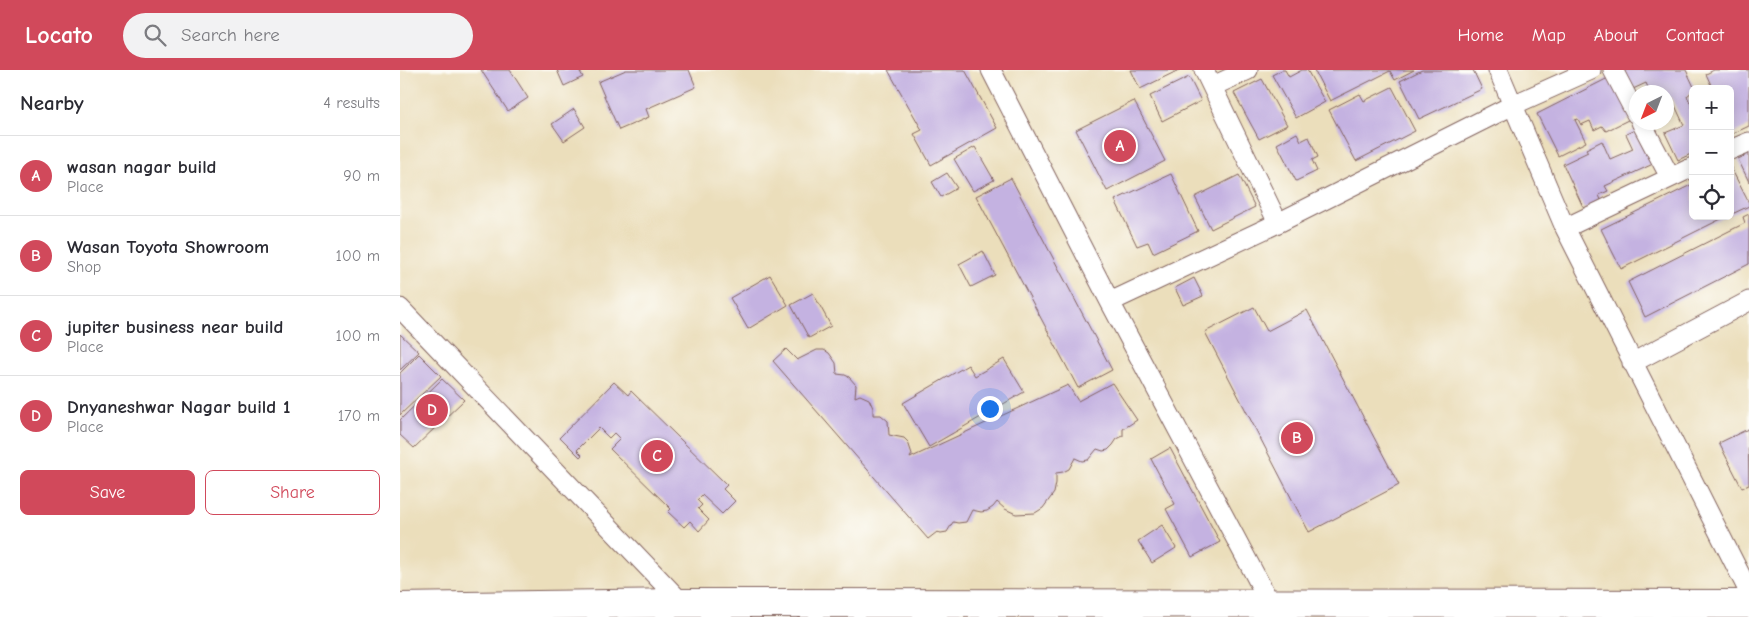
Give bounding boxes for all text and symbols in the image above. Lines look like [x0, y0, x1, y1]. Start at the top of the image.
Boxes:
search box [123, 13, 473, 58]
text: Locato [25, 21, 93, 49]
icon: search [141, 21, 169, 49]
text: Search here [181, 24, 280, 46]
text: Home [1457, 25, 1504, 46]
text: Map [1532, 25, 1566, 46]
text: About [1594, 25, 1638, 46]
text: Contact [1666, 25, 1724, 46]
north arrow [1629, 85, 1674, 130]
map controls [1689, 85, 1734, 220]
button: + [1689, 85, 1734, 130]
text: Nearby [20, 91, 84, 115]
text: 4 results [323, 94, 380, 112]
pin: A [1104, 127, 1136, 165]
button: − [1689, 130, 1734, 175]
text: wasan nagar build [67, 156, 217, 178]
text: A [32, 167, 40, 185]
text: 90 m [343, 167, 380, 185]
button: locate [1689, 175, 1734, 220]
text: Place [67, 178, 103, 196]
text: Wasan Toyota Showroom [67, 236, 269, 258]
text: B [31, 247, 41, 265]
text: 100 m [336, 247, 380, 265]
text: Shop [67, 258, 101, 276]
text: jupiter business near build [67, 316, 283, 338]
text: C [31, 327, 41, 345]
text: 100 m [336, 327, 380, 345]
text: Place [67, 338, 103, 356]
pin: D [416, 391, 448, 429]
text: Dnyaneshwar Nagar build 1 [67, 396, 290, 418]
your location [977, 396, 1003, 422]
text: D [31, 407, 41, 425]
text: 170 m [338, 407, 380, 425]
text: Place [67, 418, 103, 436]
pin: B [1281, 419, 1313, 457]
pin: C [641, 437, 673, 475]
button: Save [20, 470, 195, 515]
button: Share [205, 470, 380, 515]

